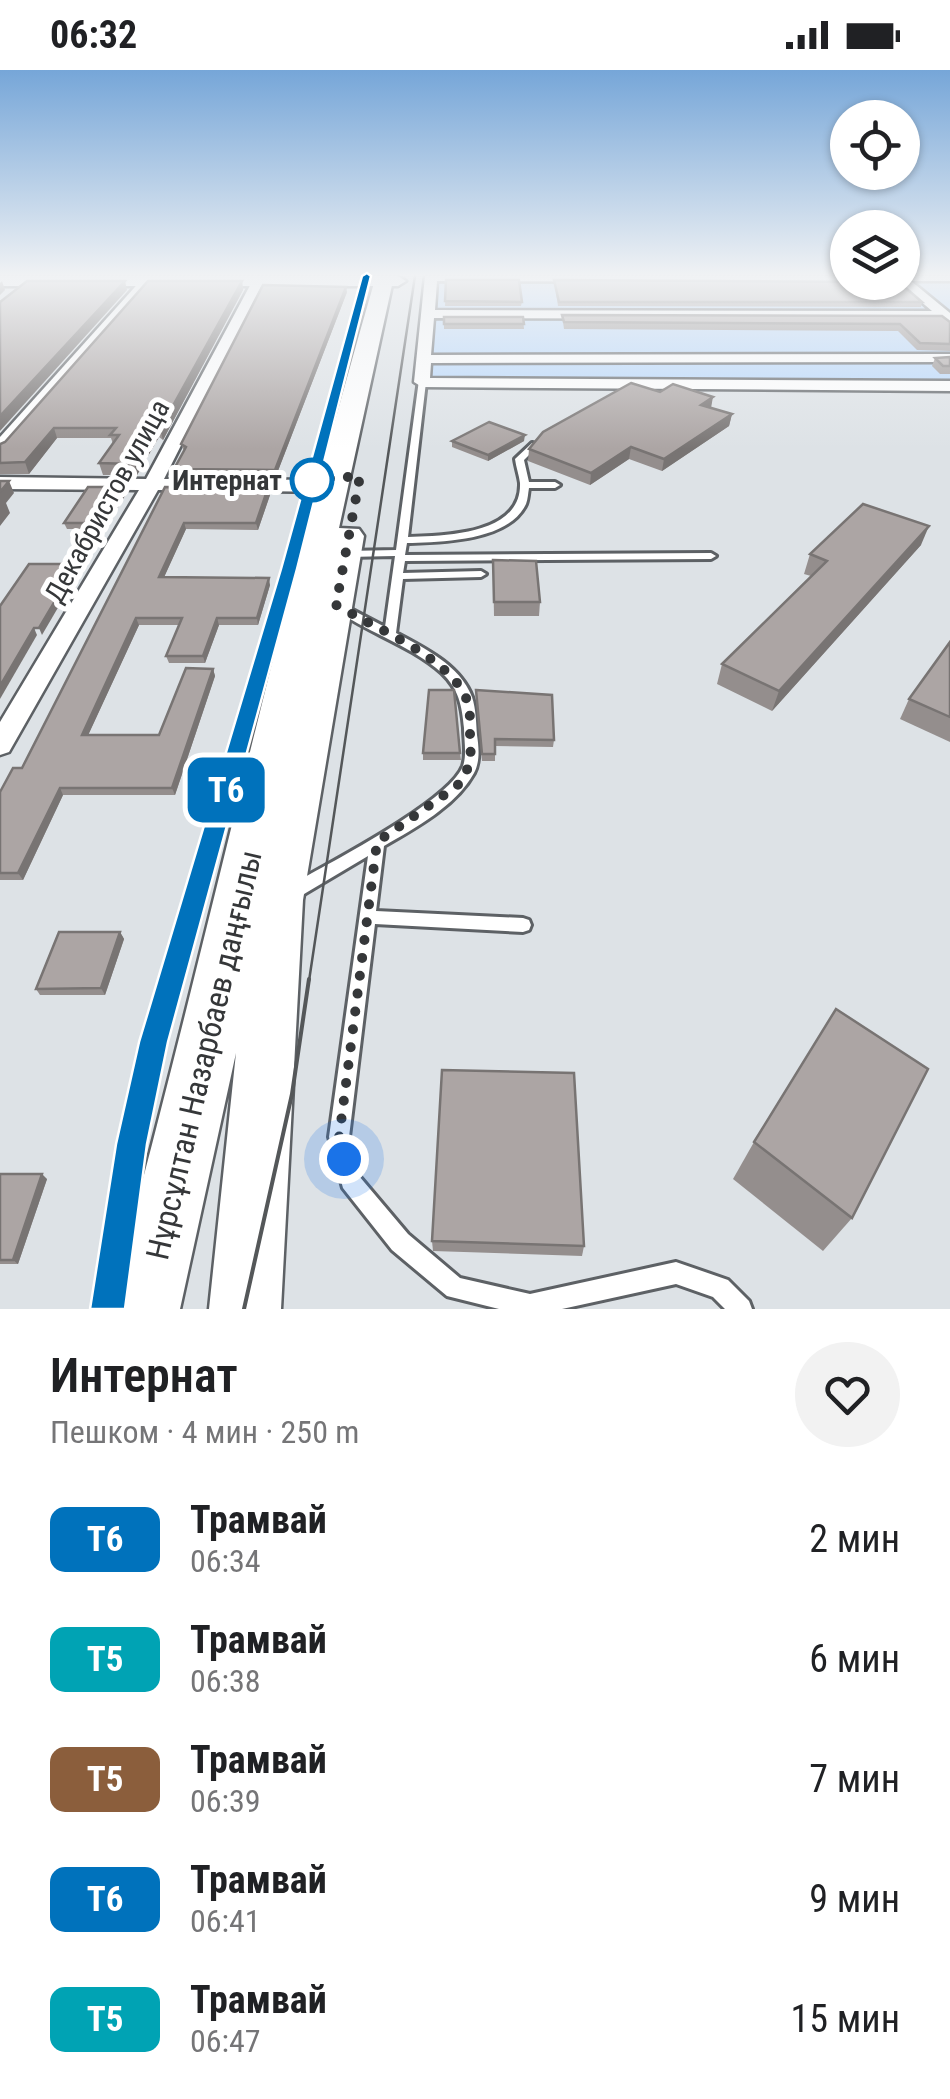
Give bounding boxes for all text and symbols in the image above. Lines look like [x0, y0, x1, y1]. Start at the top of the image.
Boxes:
text: 06:32 [50, 13, 137, 57]
map controls [830, 100, 920, 300]
button: locate [830, 100, 920, 190]
button: layers [830, 210, 920, 300]
street label: Декабристов улица [38, 394, 176, 608]
marker: Интернат [291, 459, 333, 501]
place label: Интернат [172, 464, 282, 497]
line badge: T6 [181, 758, 271, 822]
text: T6 [208, 770, 244, 811]
street label: Нұрсұлтан Назарбаев даңғылы [138, 847, 270, 1263]
your location [319, 1134, 369, 1184]
button: heart [795, 1342, 900, 1447]
text: Интернат [50, 1347, 238, 1404]
text: Пешком · 4 мин · 250 m [50, 1413, 359, 1451]
text: Трамвай [190, 1498, 327, 1542]
text: 2 мин [809, 1517, 900, 1561]
text: T6 [87, 1519, 123, 1560]
text: 06:34 [190, 1542, 261, 1580]
text: Трамвай [190, 1618, 327, 1662]
text: 6 мин [809, 1637, 900, 1681]
text: T5 [87, 1639, 123, 1680]
text: 06:38 [190, 1662, 261, 1700]
text: Трамвай [190, 1738, 327, 1782]
text: 7 мин [809, 1757, 900, 1801]
text: T5 [87, 1759, 123, 1800]
text: 06:39 [190, 1782, 261, 1820]
text: Трамвай [190, 1858, 327, 1902]
text: 9 мин [809, 1877, 900, 1921]
text: T6 [87, 1879, 123, 1920]
text: 06:41 [190, 1902, 261, 1940]
text: Трамвай [190, 1978, 327, 2022]
text: 15 мин [791, 1997, 900, 2041]
text: T5 [87, 1999, 123, 2040]
text: 06:47 [190, 2022, 261, 2060]

